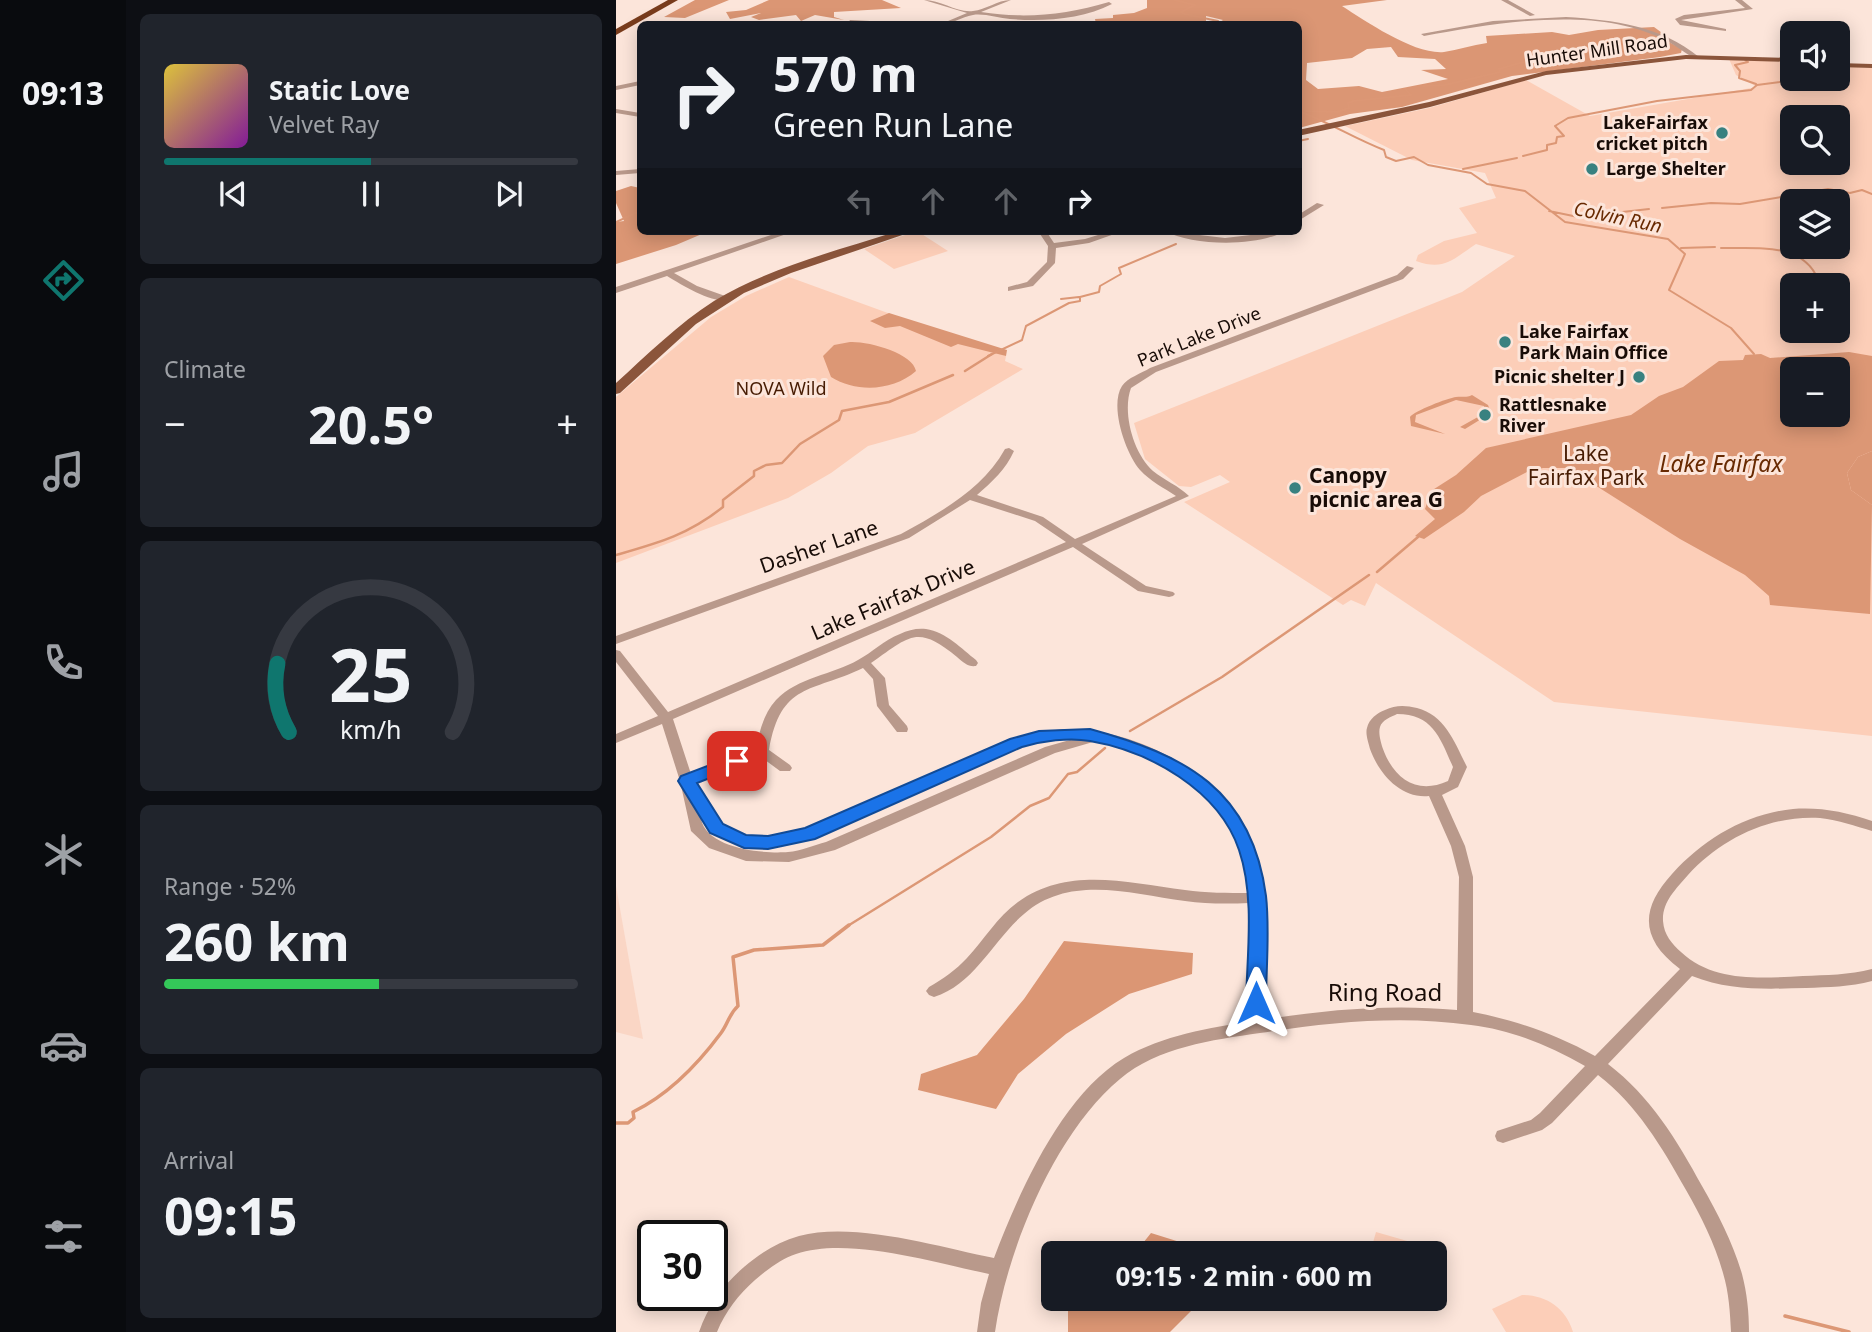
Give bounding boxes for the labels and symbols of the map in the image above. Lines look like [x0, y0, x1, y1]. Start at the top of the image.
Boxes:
street label: Hunter Mill Road [1525, 28, 1669, 72]
place label: LakeFairfax cricket pitch [1596, 110, 1709, 155]
marker: LakeFairfax cricket pitch [1714, 125, 1730, 141]
place label: Large Shelter [1606, 156, 1726, 180]
marker: Large Shelter [1584, 161, 1600, 177]
water label: Colvin Run [1572, 195, 1664, 239]
street label: Park Lake Drive [1133, 300, 1264, 372]
place label: Lake Fairfax Park Main Office [1519, 319, 1668, 364]
marker: Lake Fairfax Park Main Office [1497, 334, 1513, 350]
place label: Picnic shelter J [1494, 364, 1625, 388]
marker: Picnic shelter J [1631, 369, 1647, 385]
park label: NOVA Wild [736, 376, 826, 400]
place label: Rattlesnake River [1499, 392, 1607, 437]
marker: Rattlesnake River [1477, 407, 1493, 423]
park label: Lake Fairfax Park [1528, 439, 1645, 491]
water label: Lake Fairfax [1659, 447, 1783, 479]
place label: Canopy picnic area G [1309, 461, 1443, 513]
marker: Canopy picnic area G [1287, 480, 1303, 496]
street label: Dasher Lane [756, 513, 882, 579]
street label: Lake Fairfax Drive [806, 552, 979, 646]
pin [707, 731, 767, 791]
position arrow [1219, 966, 1293, 1040]
street label: Ring Road [1328, 975, 1442, 1008]
speed limit sign: 30 [637, 1220, 728, 1311]

